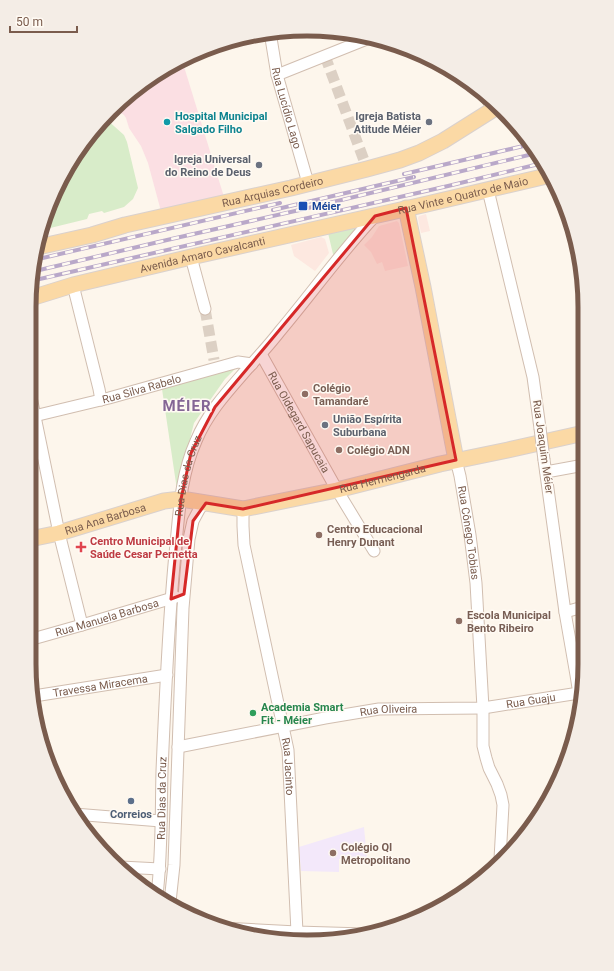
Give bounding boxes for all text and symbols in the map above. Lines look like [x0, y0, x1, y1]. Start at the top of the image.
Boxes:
scale bar [10, 8, 77, 34]
text: 50 m [16, 15, 43, 29]
street label: Rua Lucídio Lago [269, 66, 304, 150]
place label: Hospital Municipal Salgado Filho [175, 110, 268, 136]
place label: Igreja Batista Atitude Méier [354, 110, 421, 136]
marker: Hospital Municipal Salgado Filho [162, 117, 172, 127]
marker: Igreja Batista Atitude Méier [424, 117, 434, 127]
place label: Igreja Universal do Reino de Deus [165, 153, 251, 179]
marker: Igreja Universal do Reino de Deus [254, 160, 264, 170]
street label: Rua Arquias Cordeiro [221, 174, 325, 210]
street label: Rua Vinte e Quatro de Maio [396, 174, 529, 217]
marker: Méier [297, 200, 309, 212]
place label: Méier [312, 200, 340, 213]
street label: Avenida Amaro Cavalcanti [139, 234, 267, 275]
street label: Rua Oldegard Sapucaia [266, 369, 333, 475]
street label: Rua Silva Rabelo [101, 372, 182, 406]
place label: Colégio Tamandaré [313, 382, 368, 408]
marker: Colégio Tamandaré [300, 389, 310, 399]
district label: MÉIER [162, 397, 212, 415]
street label: Rua Joaquim Méier [530, 399, 556, 495]
place label: União Espírita Suburbana [333, 413, 402, 439]
marker: União Espírita Suburbana [320, 420, 330, 430]
street label: Rua Dias da Cruz [172, 433, 204, 517]
place label: Colégio ADN [347, 444, 410, 457]
marker: Colégio ADN [334, 445, 344, 455]
street label: Rua Hermengarda [338, 461, 427, 496]
street label: Rua Cônego Tobias [455, 485, 482, 581]
street label: Rua Ana Barbosa [63, 500, 148, 537]
place label: Centro Educacional Henry Dunant [327, 523, 423, 549]
marker: Centro Educacional Henry Dunant [314, 530, 324, 540]
place label: Centro Municipal de Saúde Cesar Pernetta [90, 535, 198, 561]
marker: Centro Municipal de Saúde Cesar Pernetta [75, 541, 87, 553]
street label: Rua Manuela Barbosa [54, 596, 160, 639]
place label: Escola Municipal Bento Ribeiro [467, 609, 551, 635]
marker: Escola Municipal Bento Ribeiro [454, 616, 464, 626]
street label: Travessa Miracema [52, 672, 149, 699]
street label: Rua Guaju [505, 690, 556, 711]
place label: Academia Smart Fit - Méier [261, 701, 344, 727]
street label: Rua Oliveira [359, 702, 417, 719]
marker: Academia Smart Fit - Méier [248, 708, 258, 718]
street label: Rua Jacinto [279, 736, 297, 796]
street label: Rua Dias da Cruz [154, 756, 169, 840]
marker: Correios [126, 796, 136, 806]
place label: Correios [110, 808, 152, 821]
place label: Colégio QI Metropolitano [341, 841, 411, 867]
marker: Colégio QI Metropolitano [328, 848, 338, 858]

